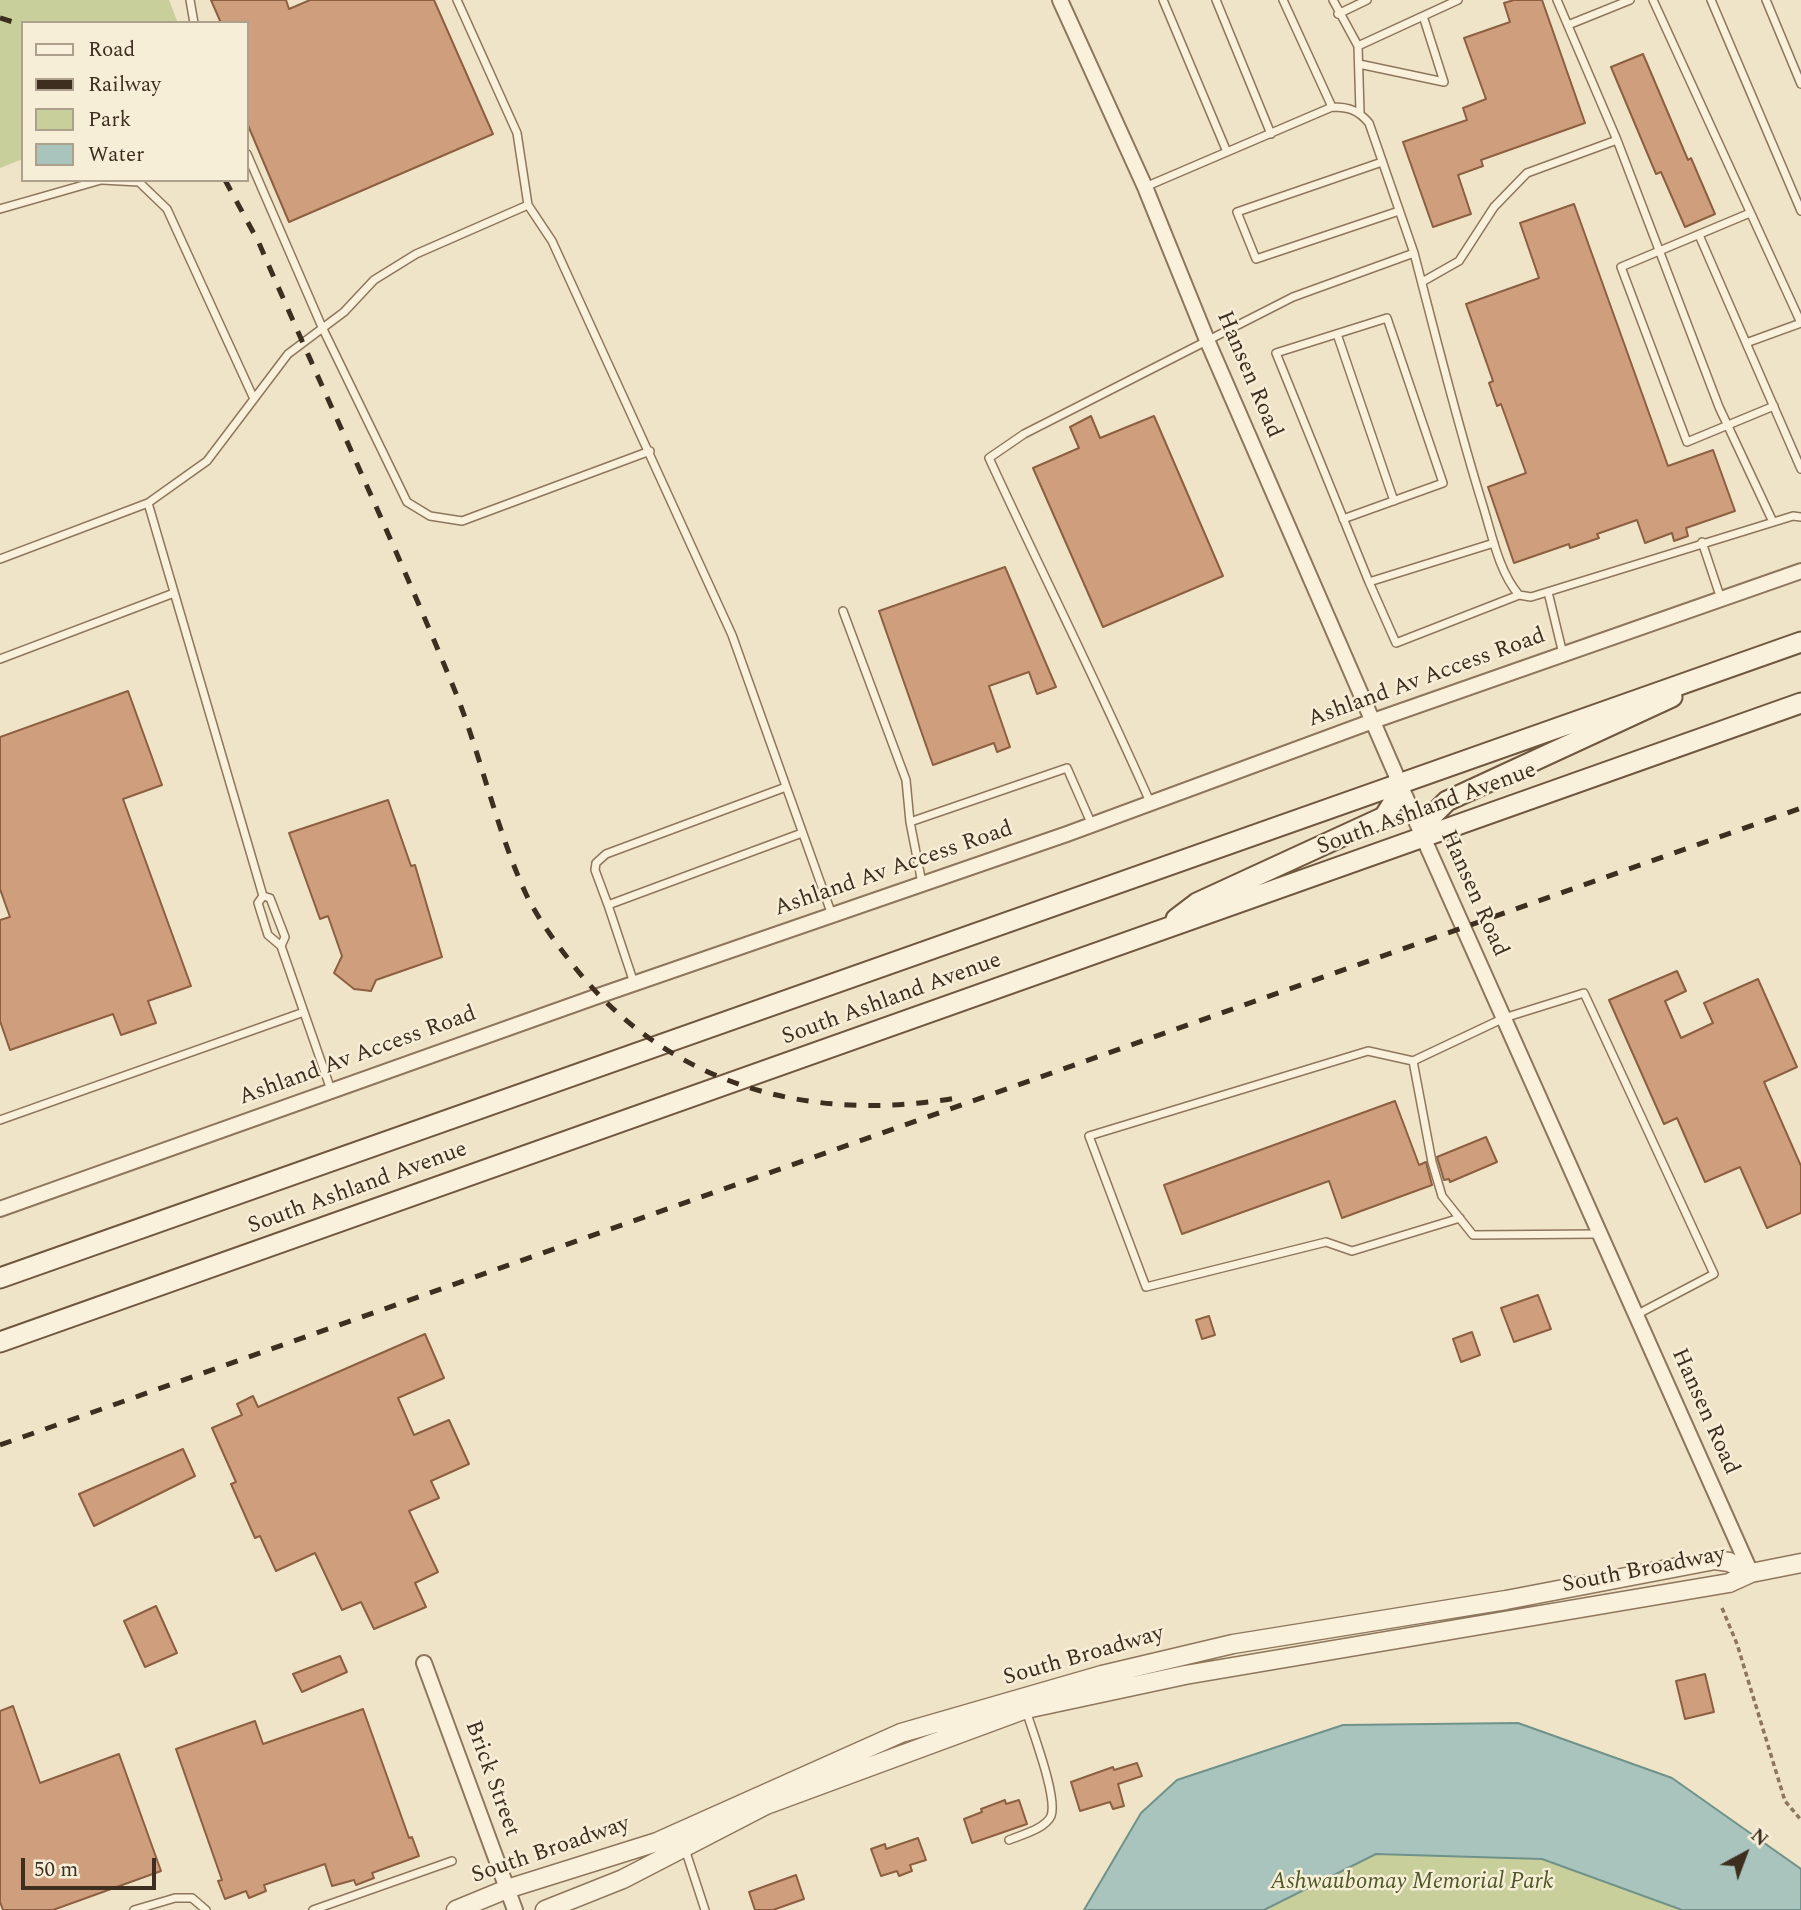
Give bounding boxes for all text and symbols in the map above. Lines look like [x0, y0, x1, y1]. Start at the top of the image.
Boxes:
legend [21, 21, 248, 182]
text: Road [88, 34, 135, 66]
text: Railway [88, 69, 161, 101]
text: Park [88, 104, 131, 136]
text: Water [88, 139, 144, 171]
street label: Hansen Road [1209, 307, 1287, 443]
street label: Ashland Av Access Road [1305, 623, 1549, 735]
street label: South Ashland Avenue [1313, 757, 1541, 863]
street label: Ashland Av Access Road [771, 816, 1017, 924]
street label: Hansen Road [1433, 827, 1513, 961]
street label: South Ashland Avenue [778, 947, 1006, 1053]
street label: Ashland Av Access Road [236, 1001, 480, 1113]
street label: South Ashland Avenue [244, 1136, 472, 1242]
street label: Hansen Road [1664, 1345, 1744, 1479]
street label: South Broadway [1560, 1542, 1728, 1600]
street label: South Broadway [1001, 1621, 1167, 1693]
street label: Brick Street [457, 1717, 525, 1841]
street label: South Broadway [468, 1811, 634, 1891]
north arrow [1710, 1819, 1780, 1889]
text: N [1744, 1822, 1774, 1854]
scale bar [24, 1843, 159, 1887]
text: 50 m [34, 1854, 78, 1886]
park label: Ashwaubomay Memorial Park [1271, 1869, 1553, 1897]

